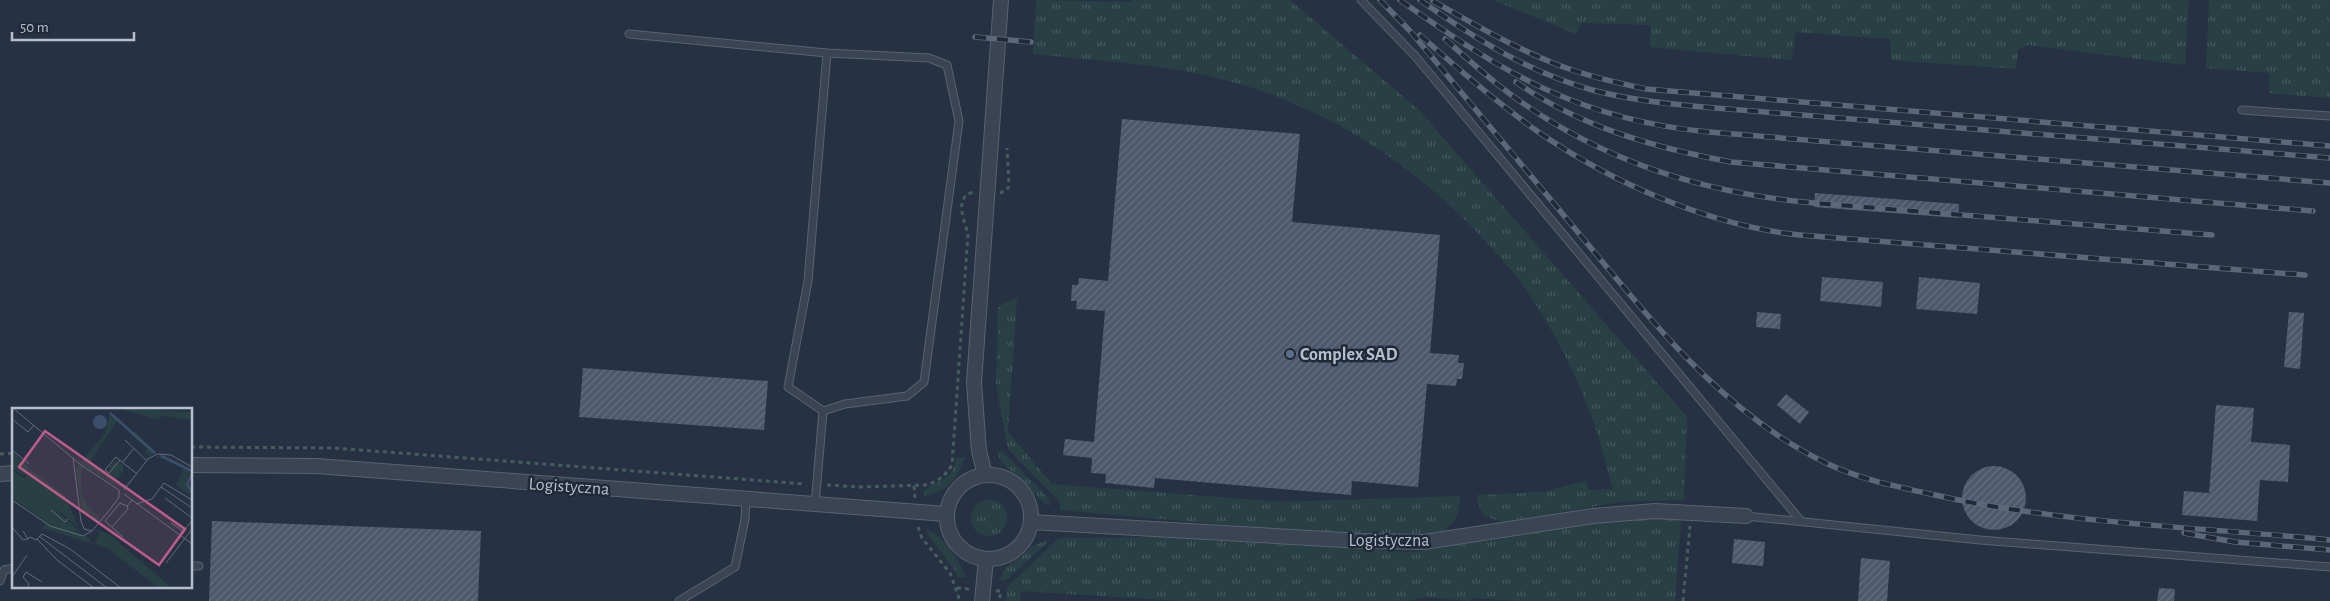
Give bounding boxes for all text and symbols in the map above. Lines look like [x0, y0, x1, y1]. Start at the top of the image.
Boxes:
scale bar [12, 10, 135, 42]
text: 50 m [20, 20, 49, 35]
place label: Complex SAD [1300, 346, 1398, 364]
marker: Complex SAD [1284, 348, 1296, 360]
inset map [12, 408, 192, 588]
street label: Logistyczna [528, 475, 610, 499]
street label: Logistyczna [1349, 532, 1429, 550]

